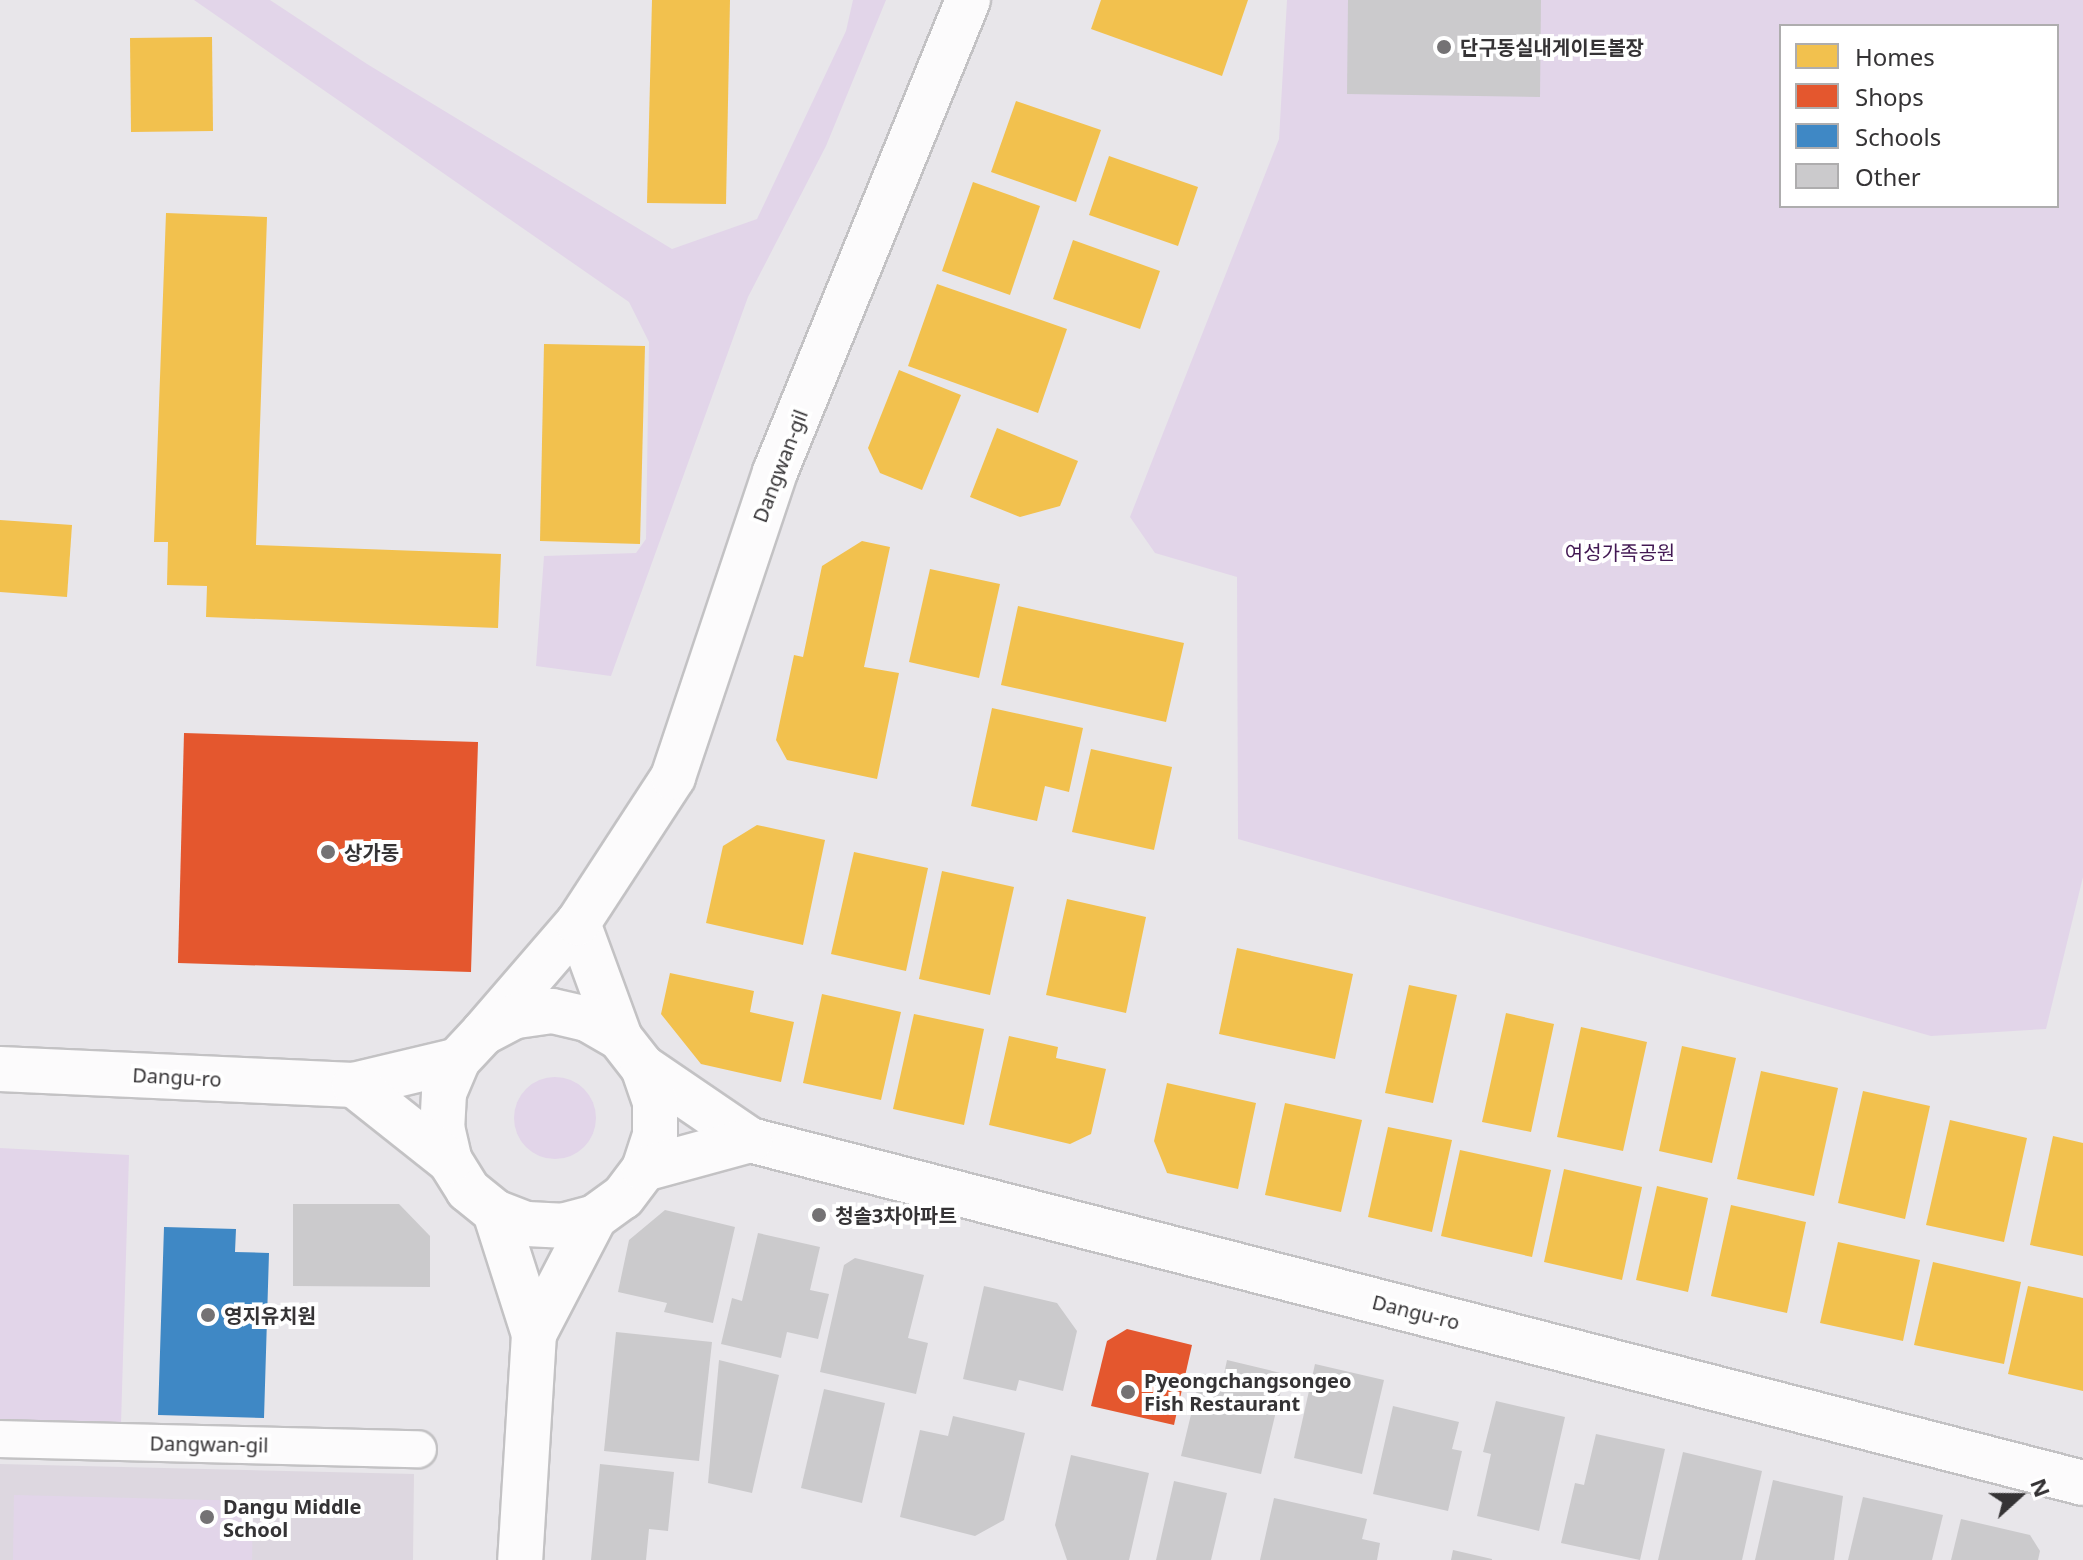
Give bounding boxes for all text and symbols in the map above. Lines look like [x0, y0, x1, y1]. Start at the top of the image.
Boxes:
legend [1779, 24, 2059, 208]
place label: 단구동실내게이트볼장 [1460, 35, 1644, 59]
marker: 단구동실내게이트볼장 [1435, 38, 1453, 56]
text: Homes [1855, 40, 1935, 73]
text: Shops [1855, 80, 1924, 113]
text: Schools [1855, 120, 1941, 153]
text: Other [1855, 160, 1921, 193]
street label: Dangwan-gil [748, 406, 812, 526]
park label: 여성가족공원 [1565, 540, 1675, 564]
place label: 상가동 [344, 840, 399, 864]
marker: 상가동 [319, 843, 337, 861]
street label: Dangu-ro [132, 1063, 222, 1091]
place label: 청솔3차아파트 [835, 1203, 957, 1227]
marker: 청솔3차아파트 [810, 1206, 828, 1224]
street label: Dangu-ro [1370, 1290, 1462, 1334]
place label: 영지유치원 [224, 1303, 316, 1327]
marker: 영지유치원 [199, 1306, 217, 1324]
place label: Pyeongchangsongeo Fish Restaurant [1144, 1368, 1351, 1415]
marker: Pyeongchangsongeo Fish Restaurant [1119, 1383, 1137, 1401]
street label: Dangwan-gil [149, 1431, 269, 1457]
north arrow [1979, 1456, 2059, 1536]
text: N [2024, 1474, 2059, 1501]
place label: Dangu Middle School [223, 1494, 361, 1541]
marker: Dangu Middle School [198, 1508, 216, 1526]

